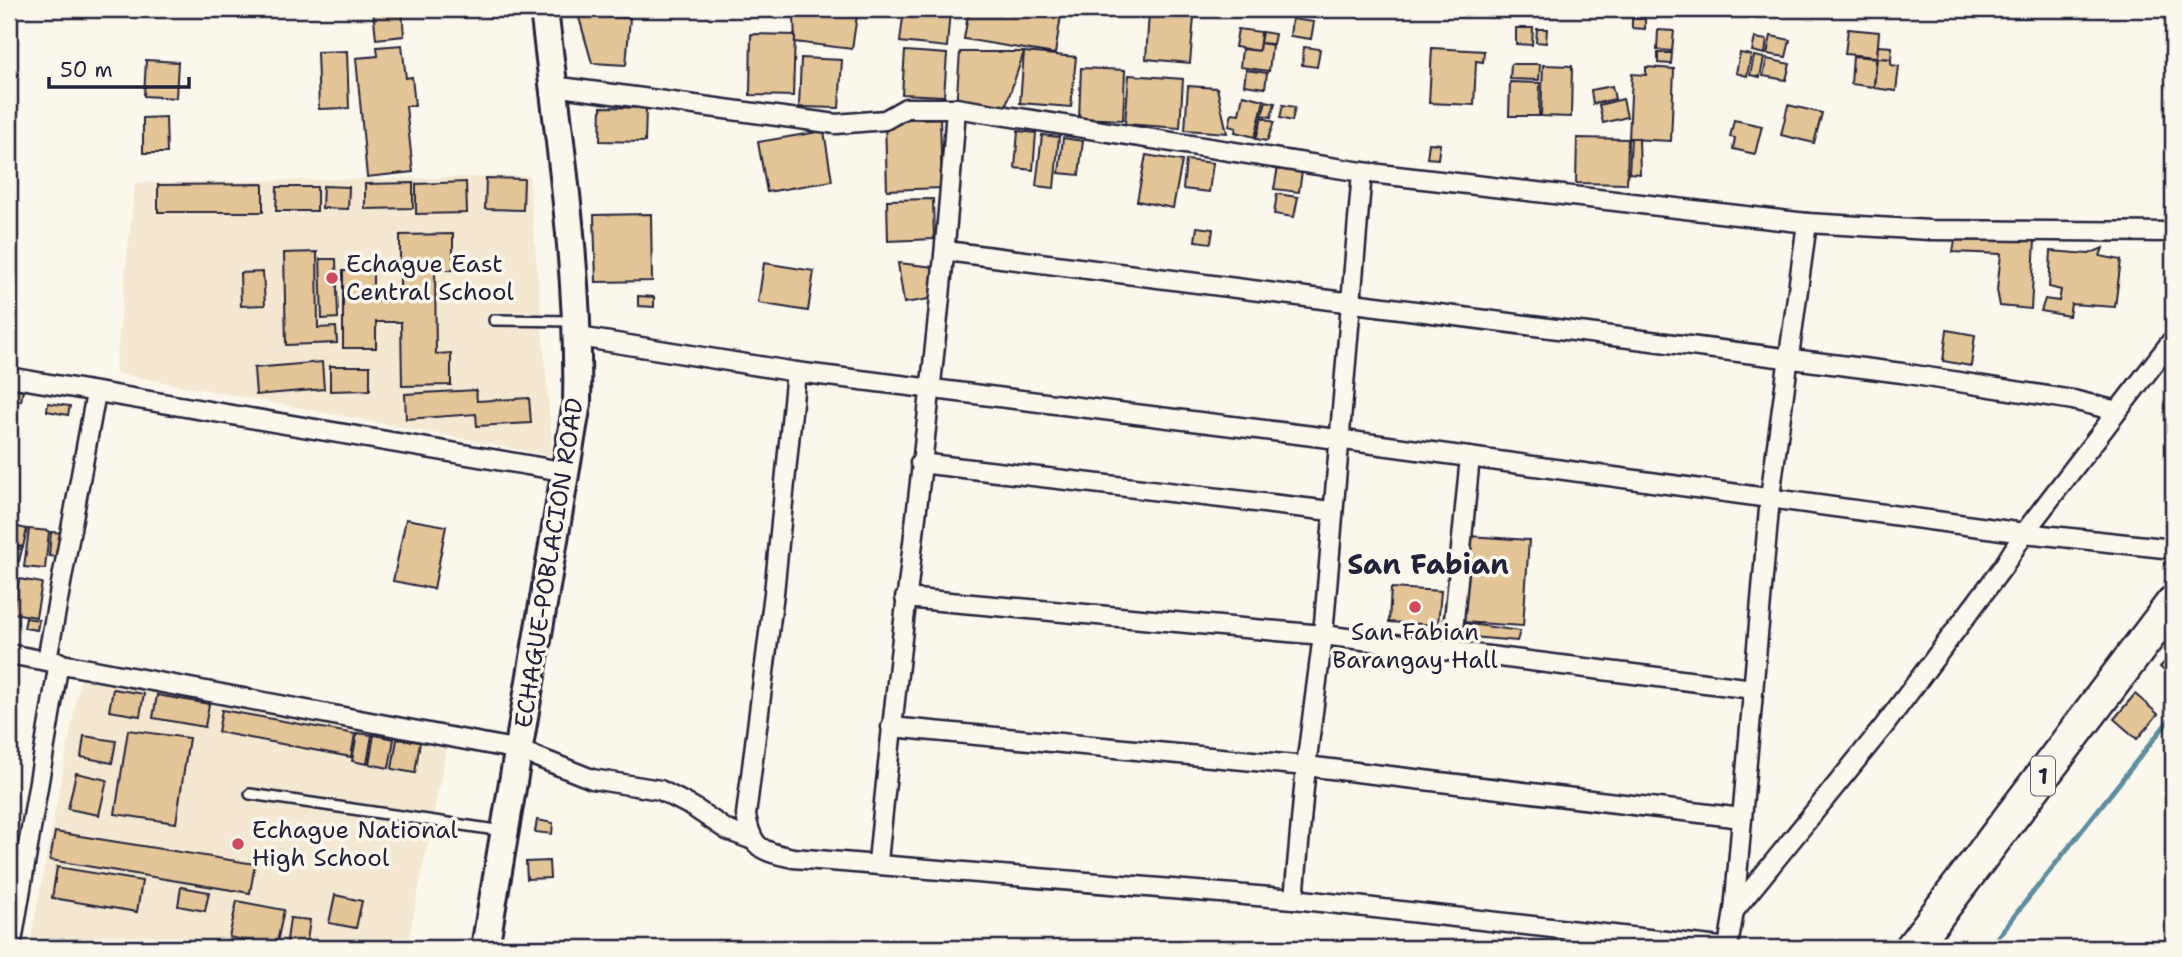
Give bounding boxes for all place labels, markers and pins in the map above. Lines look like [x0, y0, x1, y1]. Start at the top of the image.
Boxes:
place label: Echague East Central School [346, 248, 515, 308]
marker: Echague East Central School [324, 270, 340, 286]
marker: San Fabian Barangay Hall [1407, 599, 1423, 615]
place label: San Fabian Barangay Hall [1332, 616, 1498, 676]
place label: Echague National High School [252, 814, 458, 874]
marker: Echague National High School [230, 836, 246, 852]

